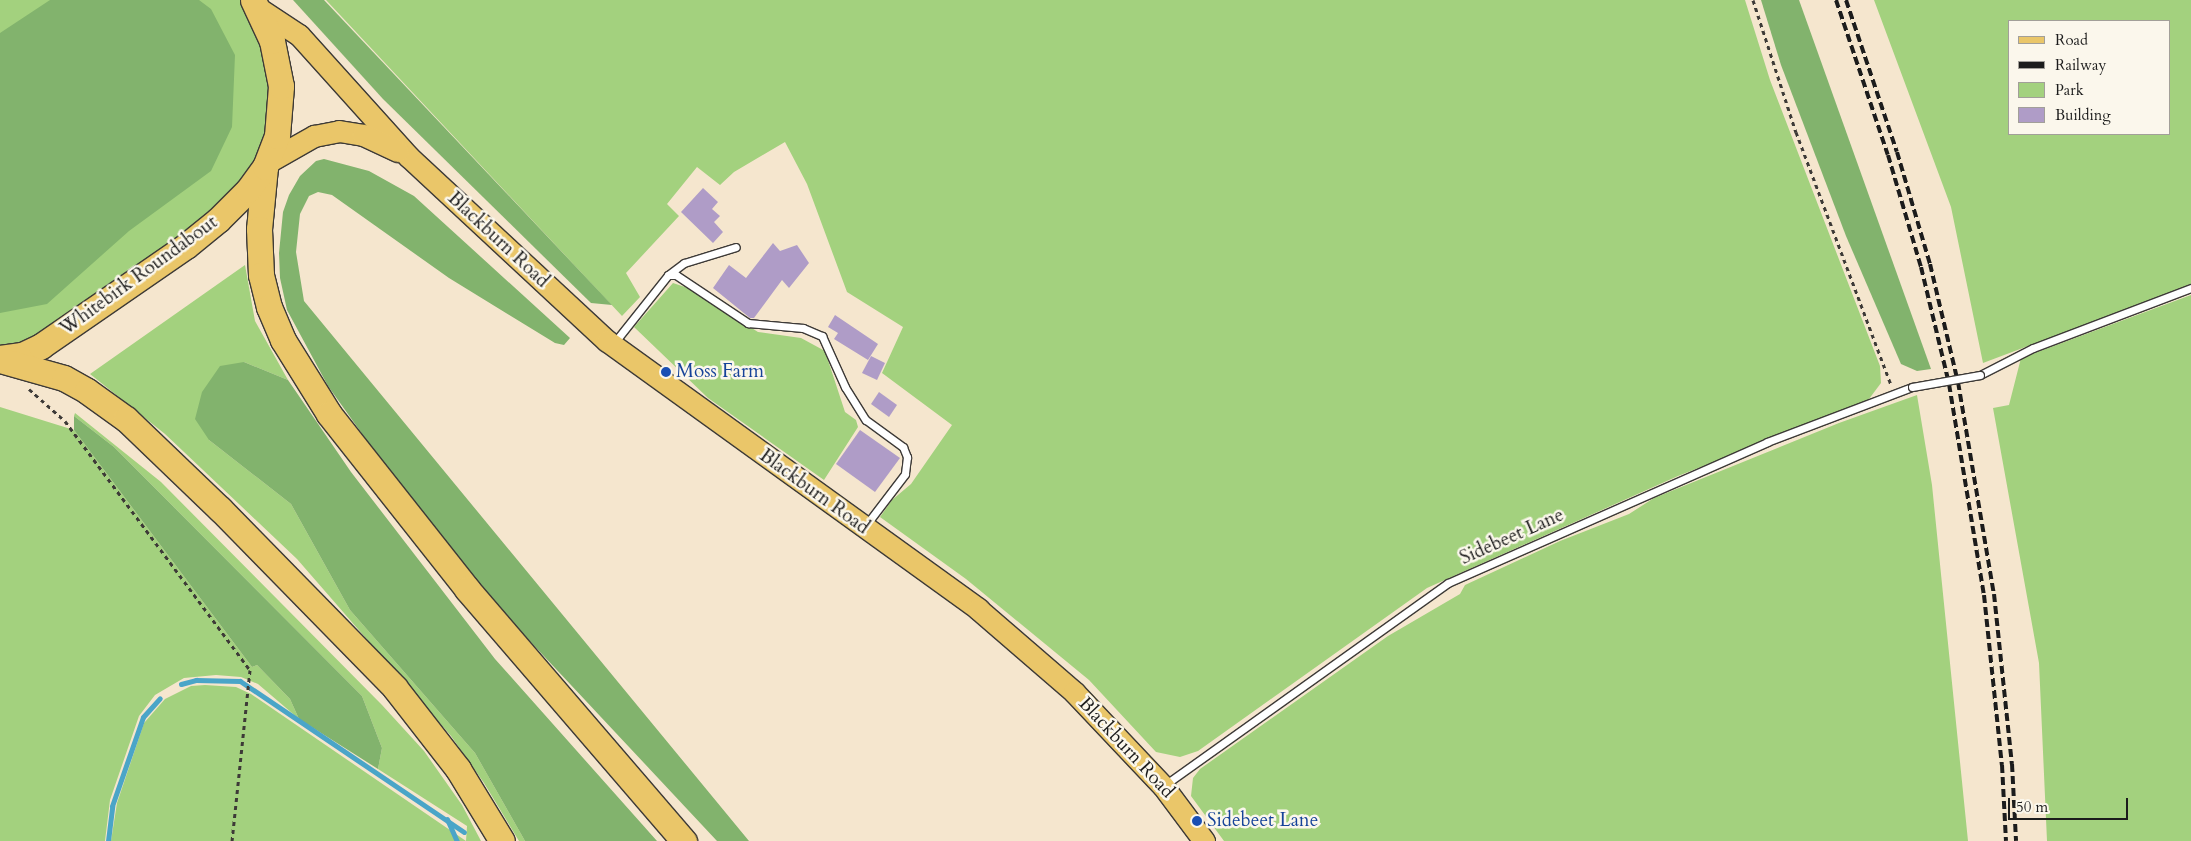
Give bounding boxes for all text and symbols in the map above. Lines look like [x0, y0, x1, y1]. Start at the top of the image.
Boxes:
legend [2008, 20, 2171, 135]
text: Road [2055, 30, 2088, 50]
text: Railway [2055, 55, 2106, 75]
text: Park [2055, 80, 2084, 100]
text: Building [2055, 105, 2111, 125]
street label: Blackburn Road [443, 187, 553, 293]
street label: Whitebirk Roundabout [56, 211, 222, 341]
place label: Moss Farm [676, 361, 764, 383]
marker: Moss Farm [660, 366, 672, 378]
street label: Blackburn Road [755, 445, 873, 539]
street label: Sidebeet Lane [1457, 504, 1567, 570]
street label: Blackburn Road [1073, 693, 1179, 803]
scale bar [2011, 788, 2131, 820]
text: 50 m [2016, 797, 2048, 817]
place label: Sidebeet Lane [1207, 810, 1318, 832]
marker: Sidebeet Lane [1191, 815, 1203, 827]

